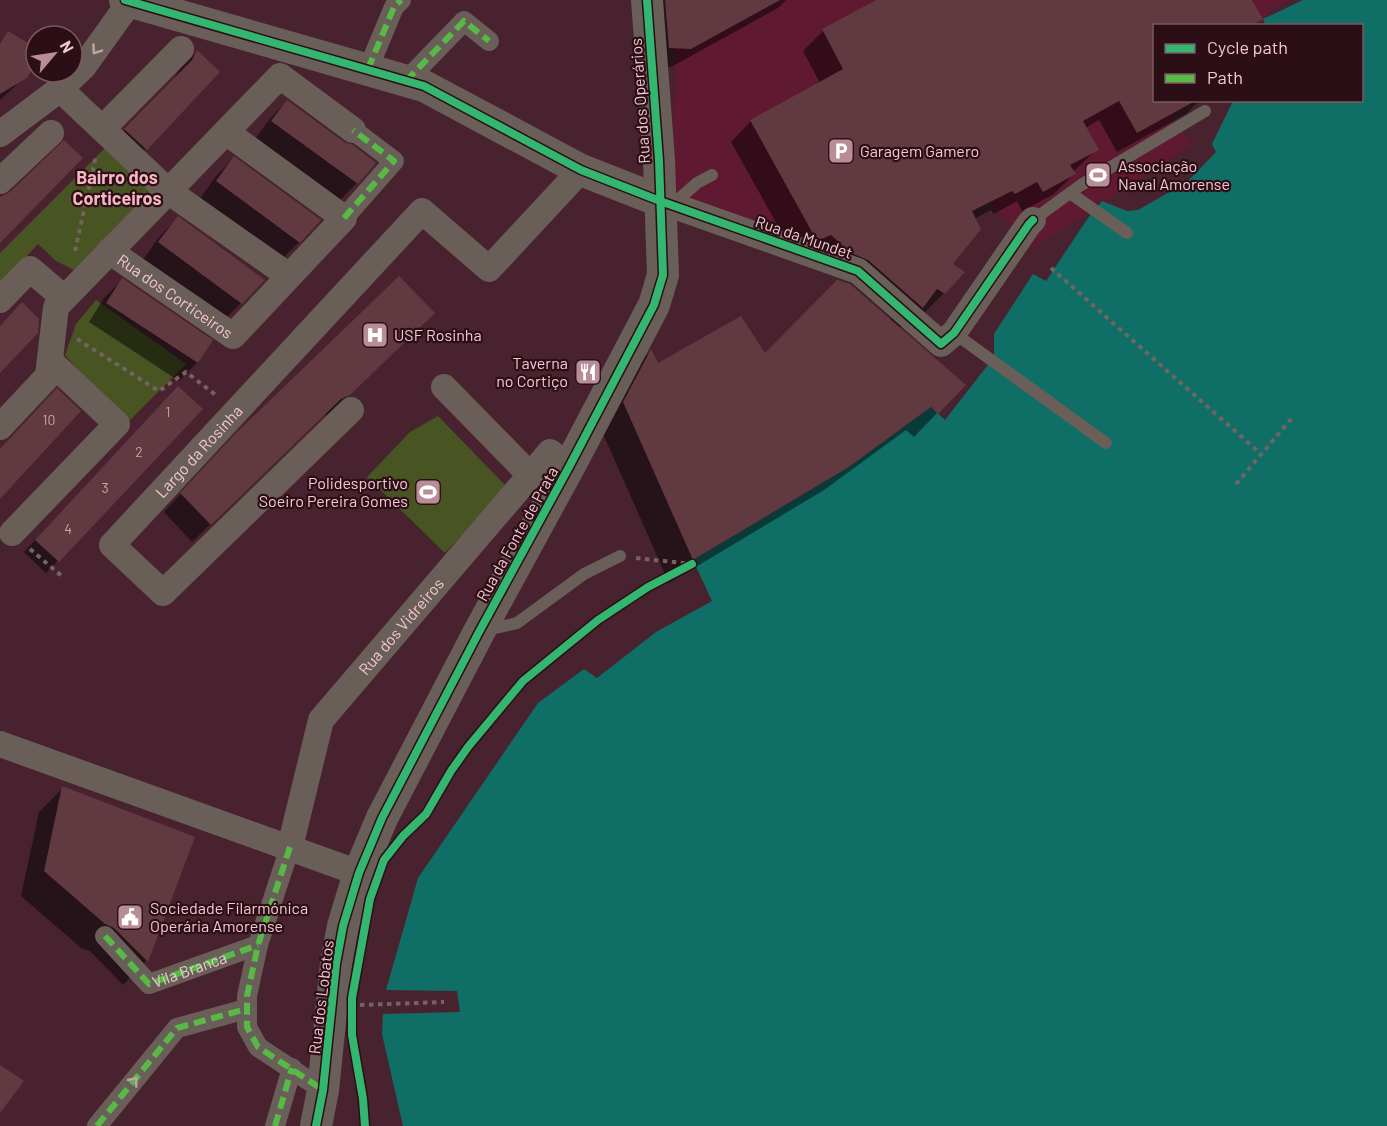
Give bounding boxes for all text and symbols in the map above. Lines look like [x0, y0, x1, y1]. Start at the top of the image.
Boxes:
north arrow [24, 24, 84, 84]
legend [1153, 24, 1363, 102]
text: Cycle path [1207, 36, 1288, 58]
text: N [57, 37, 78, 56]
street label: Rua dos Operários [626, 38, 653, 164]
one-way arrow [92, 43, 103, 54]
text: Path [1207, 66, 1243, 88]
parking icon: Garagem Gamero [826, 136, 856, 166]
place label: Garagem Gamero [860, 141, 979, 160]
place label: Associação Naval Amorense [1118, 156, 1230, 193]
sports icon: Associação Naval Amorense [1083, 160, 1113, 190]
district label: Bairro dos Corticeiros [72, 166, 162, 209]
street label: Rua da Mundet [753, 211, 855, 262]
street label: Rua dos Corticeiros [114, 250, 237, 342]
hospital icon: USF Rosinha [360, 320, 390, 350]
place label: USF Rosinha [394, 325, 482, 344]
place label: Taverna no Cortiço [496, 353, 568, 390]
restaurant icon: Taverna no Cortiço [573, 357, 603, 387]
street label: Largo da Rosinha [151, 401, 246, 501]
house number: 1 [166, 403, 170, 420]
house number: 10 [43, 411, 55, 428]
house number: 2 [135, 443, 143, 460]
street label: Rua da Fonte de Prata [472, 463, 561, 604]
place label: Polidesportivo Soeiro Pereira Gomes [259, 473, 408, 510]
sports icon: Polidesportivo Soeiro Pereira Gomes [413, 477, 443, 507]
house number: 3 [101, 479, 109, 496]
house number: 4 [64, 520, 72, 537]
street label: Rua dos Vidreiros [354, 574, 447, 678]
place label: Sociedade Filarmónica Operária Amorense [150, 898, 308, 935]
public building icon: Sociedade Filarmónica Operária Amorense [115, 902, 145, 932]
street label: Rua dos Lobatos [304, 939, 337, 1055]
street label: Vila Branca [149, 947, 229, 991]
one-way arrow [127, 1077, 138, 1088]

